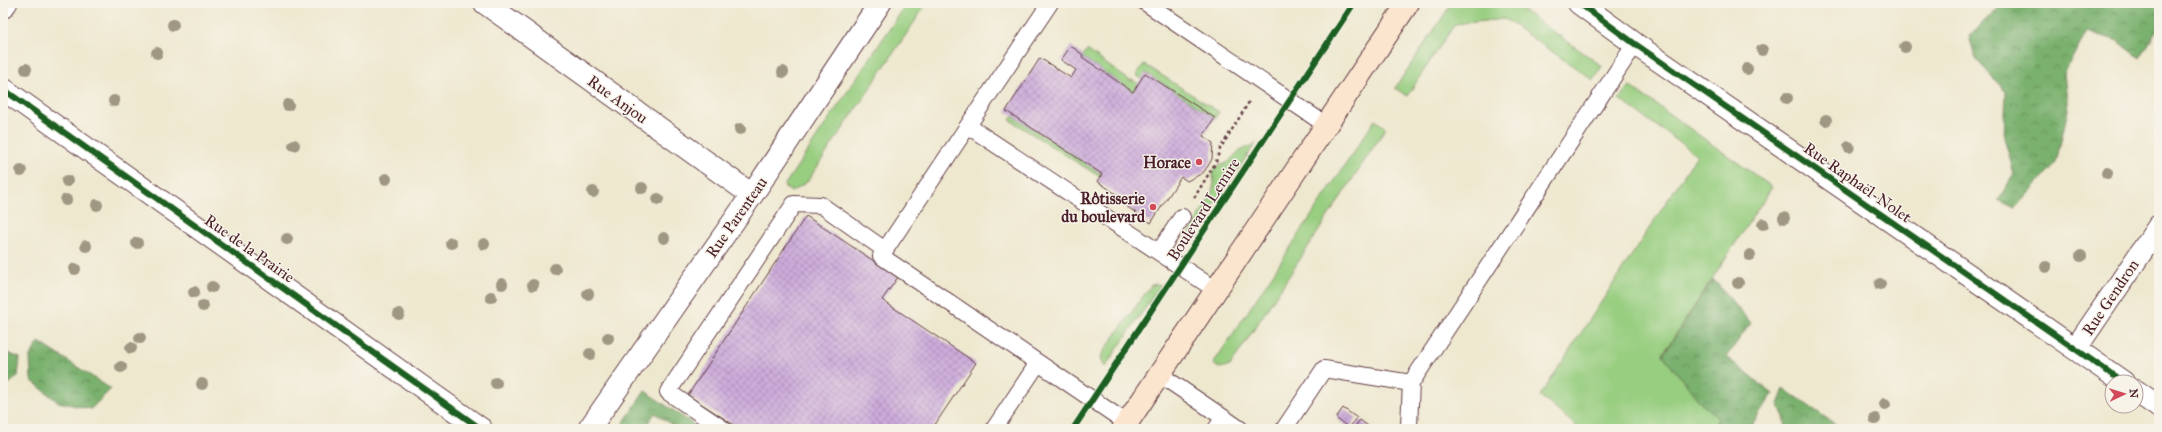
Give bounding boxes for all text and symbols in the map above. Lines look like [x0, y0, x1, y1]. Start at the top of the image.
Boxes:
street label: Rue Anjou [584, 71, 652, 128]
street label: Rue Raphaël-Nolet [1800, 138, 1915, 227]
place label: Horace [1143, 153, 1191, 172]
street label: Boulevard Lemire [1163, 154, 1244, 264]
marker: Horace [1194, 157, 1204, 167]
street label: Rue Parenteau [702, 173, 771, 261]
place label: Rôtisserie du boulevard [1061, 189, 1146, 226]
marker: Rôtisserie du boulevard [1148, 202, 1158, 212]
street label: Rue de la Prairie [201, 210, 299, 287]
street label: Rue Gendron [2078, 255, 2143, 339]
north arrow [2104, 374, 2144, 414]
text: N [2127, 388, 2140, 399]

